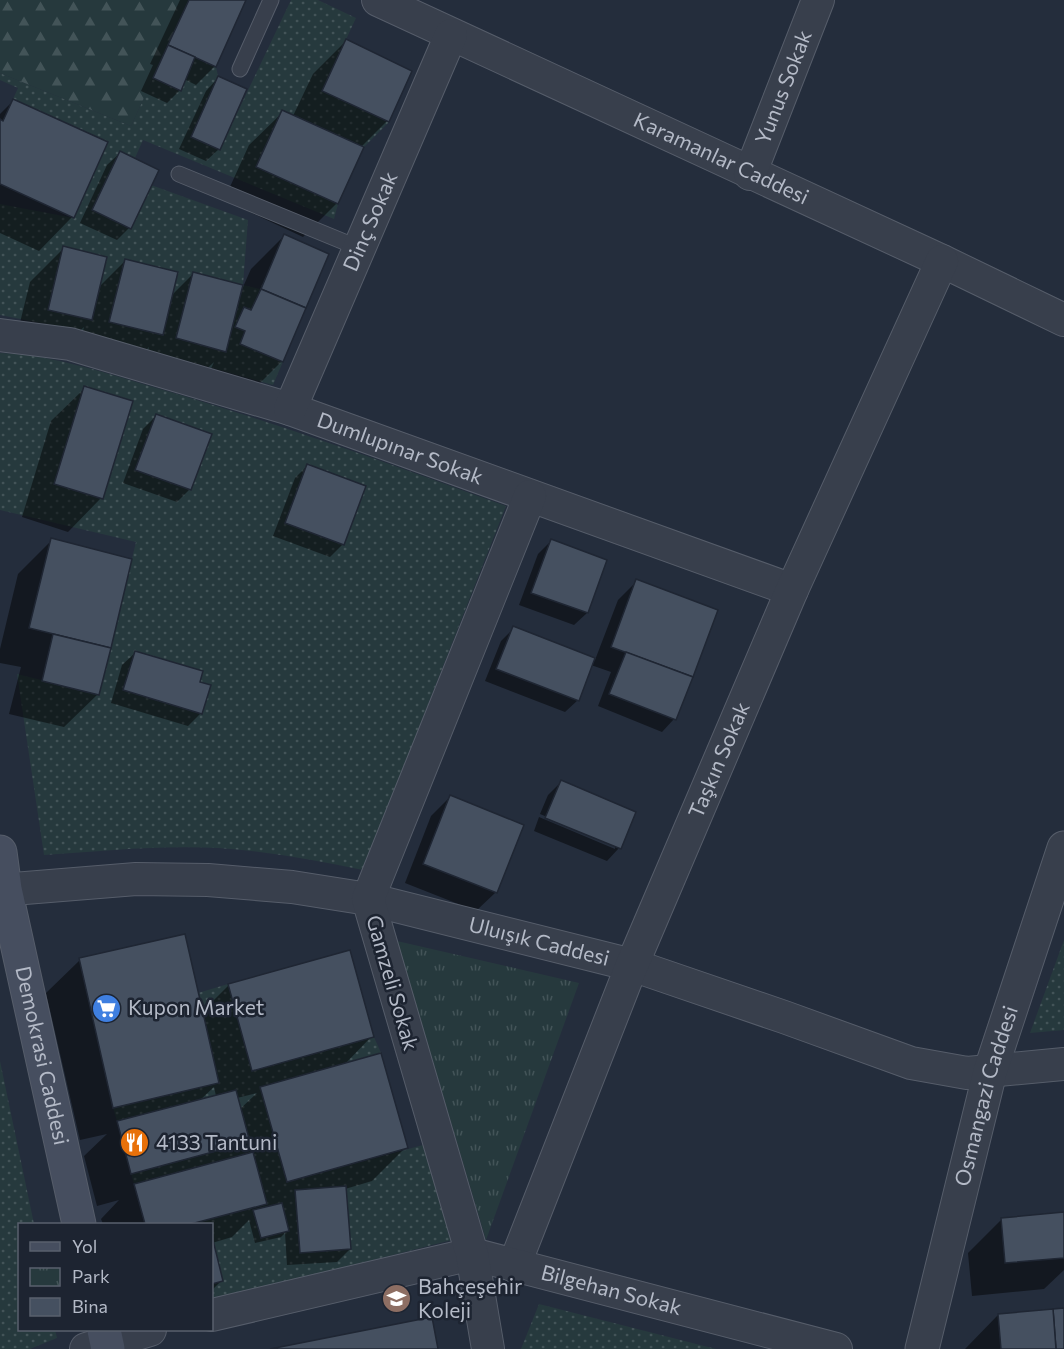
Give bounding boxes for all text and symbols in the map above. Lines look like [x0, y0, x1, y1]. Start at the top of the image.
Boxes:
street label: Yunus Sokak [749, 26, 816, 147]
street label: Karamanlar Caddesi [630, 106, 813, 209]
street label: Dinç Sokak [337, 167, 402, 275]
street label: Dumlupınar Sokak [314, 406, 487, 489]
street label: Taşkın Sokak [682, 698, 754, 821]
street label: Uluışık Caddesi [467, 911, 612, 970]
street label: Gamzeli Sokak [362, 912, 425, 1053]
street label: Demokrasi Caddesi [11, 963, 75, 1147]
supermarket icon: Kupon Market [91, 992, 123, 1024]
place label: Kupon Market [128, 994, 264, 1019]
street label: Osmangazi Caddesi [948, 1002, 1022, 1188]
restaurant icon: 4133 Tantuni [119, 1127, 151, 1159]
place label: 4133 Tantuni [156, 1129, 277, 1154]
legend [18, 1223, 213, 1331]
text: Yol [72, 1235, 97, 1257]
street label: Bilgehan Sokak [539, 1259, 685, 1319]
text: Park [72, 1265, 110, 1287]
place label: Bahçeşehir Koleji [418, 1273, 523, 1322]
school or university icon: Bahçeşehir Koleji [381, 1283, 413, 1315]
text: Bina [72, 1295, 108, 1317]

